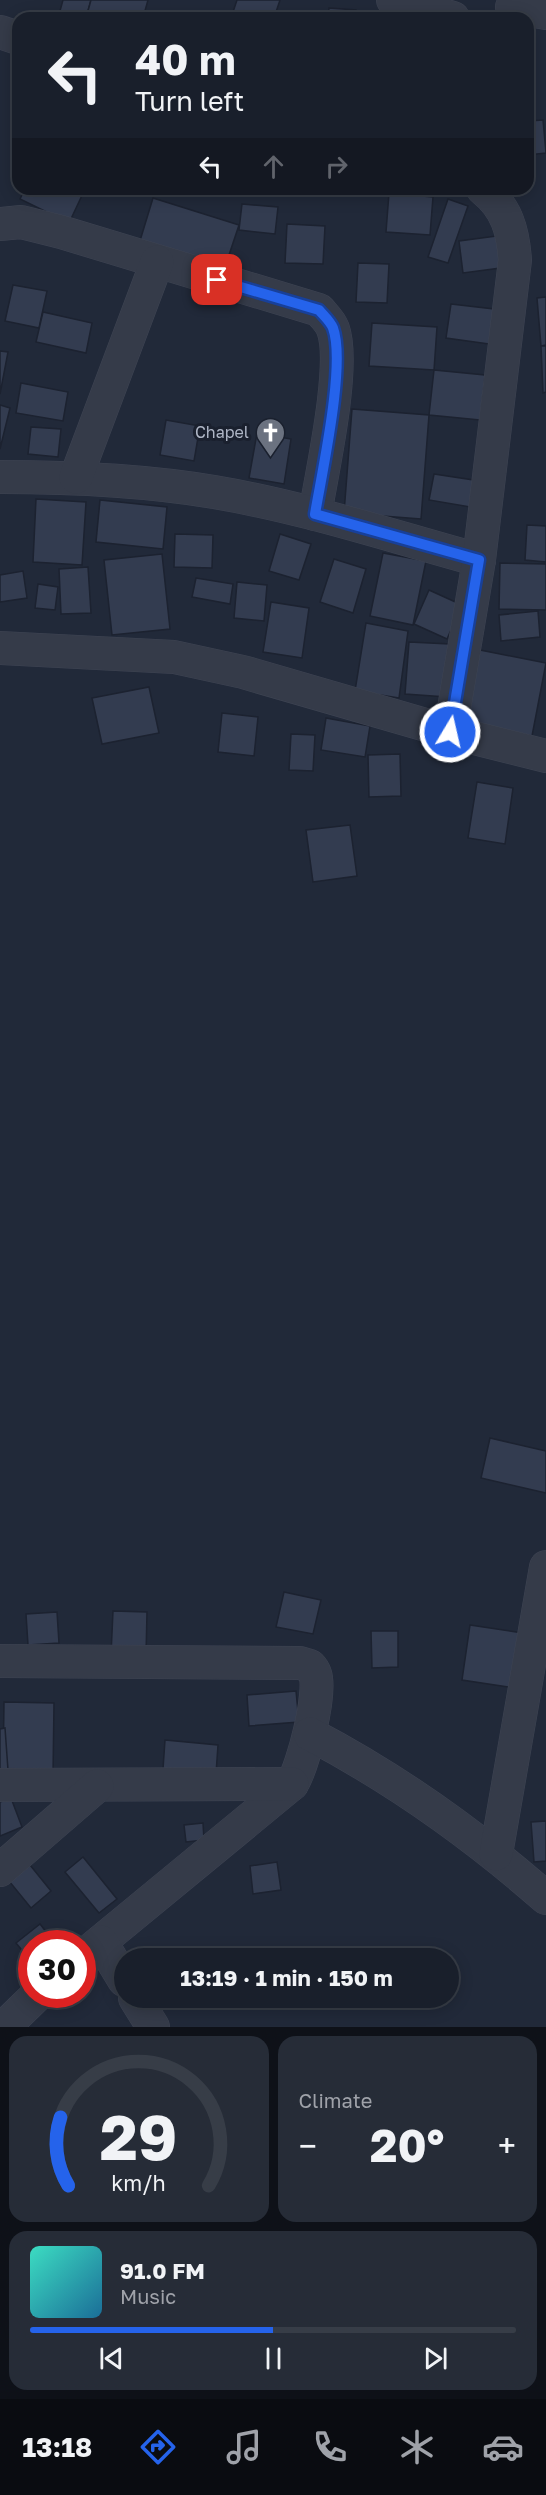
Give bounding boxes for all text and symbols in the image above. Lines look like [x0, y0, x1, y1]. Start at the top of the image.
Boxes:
text: 40 m [135, 34, 236, 84]
icon: left [36, 36, 114, 114]
text: Turn left [135, 85, 244, 117]
icon: left [194, 150, 227, 183]
icon: ahead [257, 150, 290, 183]
icon: right [320, 150, 353, 183]
pin [191, 254, 242, 305]
icon: arrive [200, 263, 233, 296]
church icon: Chapel [254, 416, 286, 458]
place label: Chapel [195, 422, 249, 442]
position arrow [418, 700, 482, 764]
speed limit sign: 30 [18, 1930, 96, 2008]
text: 13:19 · 1 min · 150 m [180, 1964, 393, 1991]
text: Climate [299, 2088, 372, 2112]
text: 29 [100, 2099, 178, 2174]
text: 20° [370, 2118, 444, 2172]
text: − [299, 2126, 317, 2165]
text: + [498, 2126, 516, 2165]
text: km/h [111, 2170, 166, 2196]
text: 91.0 FM [120, 2257, 205, 2284]
text: Music [120, 2284, 176, 2308]
icon: previous [95, 2342, 128, 2375]
icon: pause [257, 2342, 290, 2375]
icon: next [419, 2342, 452, 2375]
icon: directions [137, 2426, 179, 2468]
icon: music [223, 2426, 265, 2468]
icon: phone [309, 2426, 351, 2468]
icon: climate [396, 2426, 438, 2468]
icon: car [482, 2426, 524, 2468]
text: 13:18 [22, 2431, 92, 2463]

